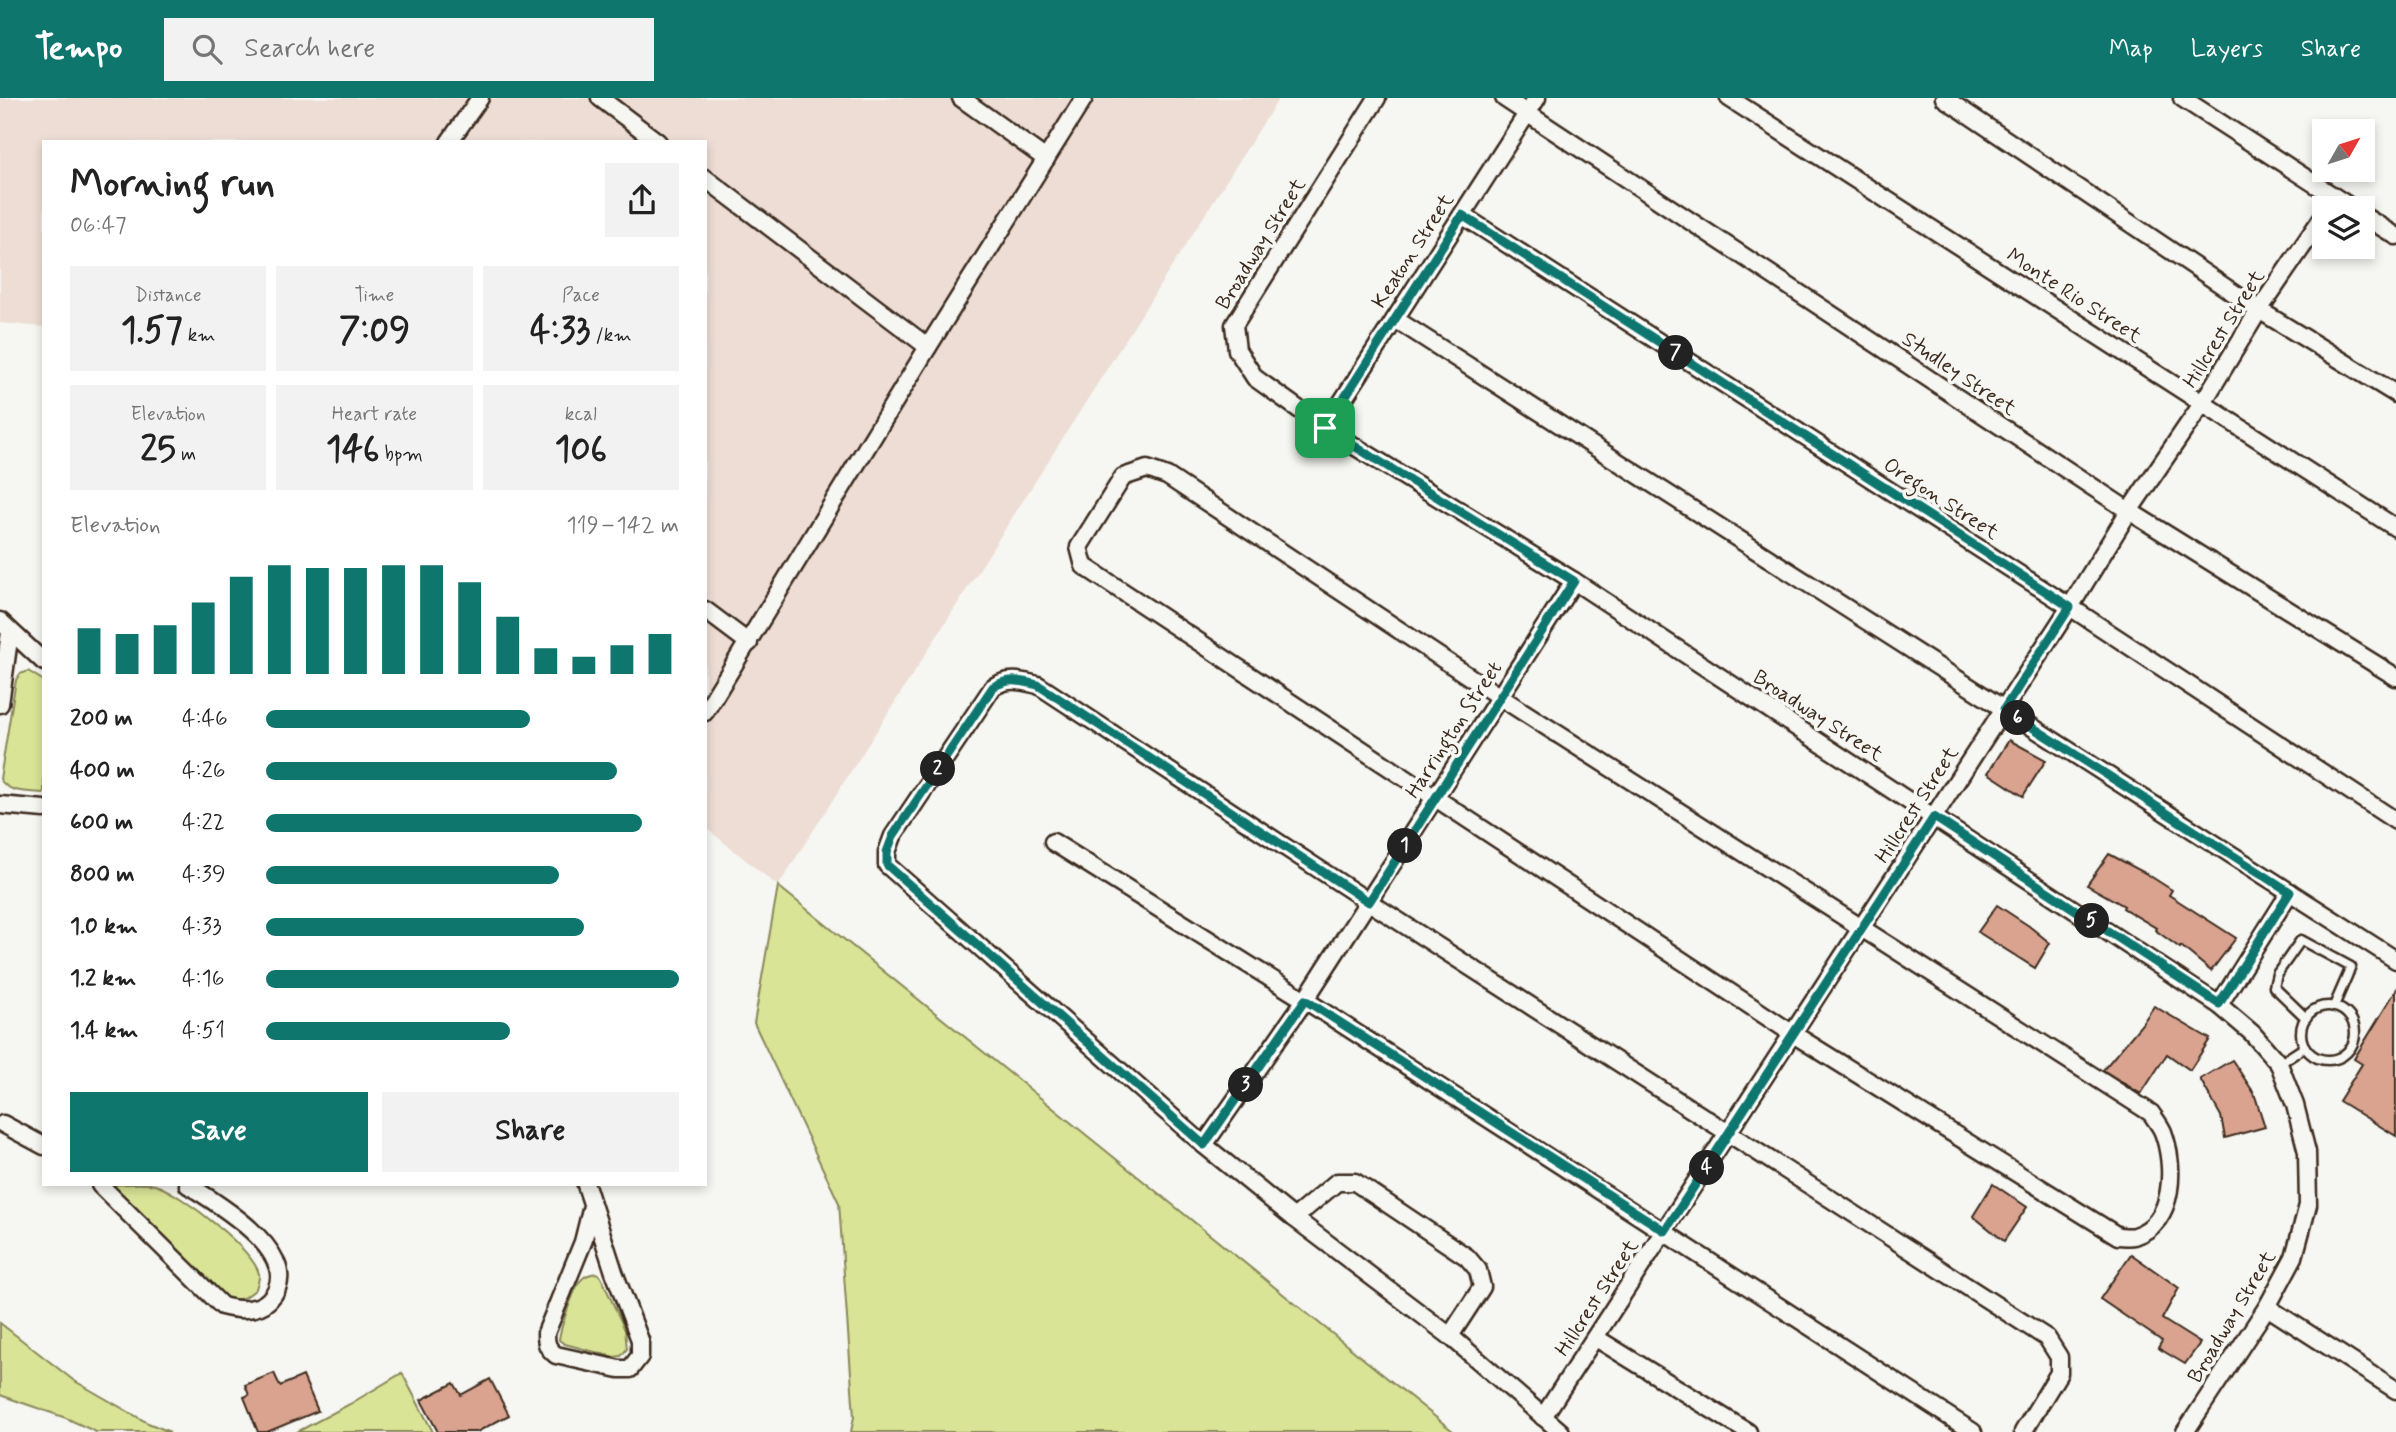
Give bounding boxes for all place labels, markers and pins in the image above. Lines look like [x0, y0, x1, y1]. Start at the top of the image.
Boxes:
pin: 7 [1658, 336, 1694, 370]
pin [1295, 398, 1355, 458]
pin: 6 [2000, 700, 2036, 736]
pin: 2 [920, 752, 956, 786]
pin: 1 [1388, 828, 1422, 864]
pin: 5 [2074, 904, 2110, 938]
pin: 3 [1228, 1068, 1264, 1102]
pin: 4 [1690, 1150, 1724, 1186]

